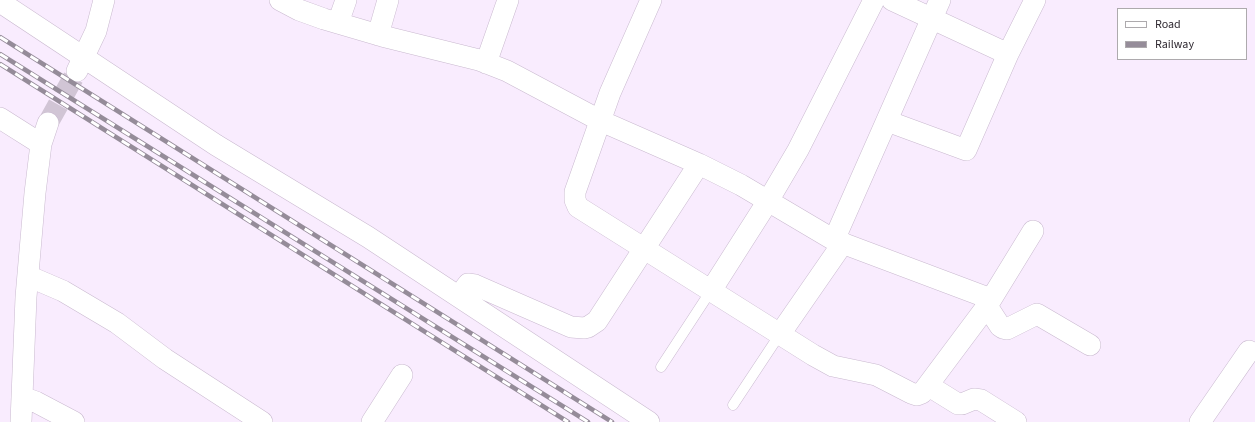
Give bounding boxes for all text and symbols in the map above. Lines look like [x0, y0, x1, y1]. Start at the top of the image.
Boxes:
legend [1117, 8, 1247, 60]
text: Road [1155, 16, 1181, 33]
text: Railway [1155, 36, 1194, 53]

